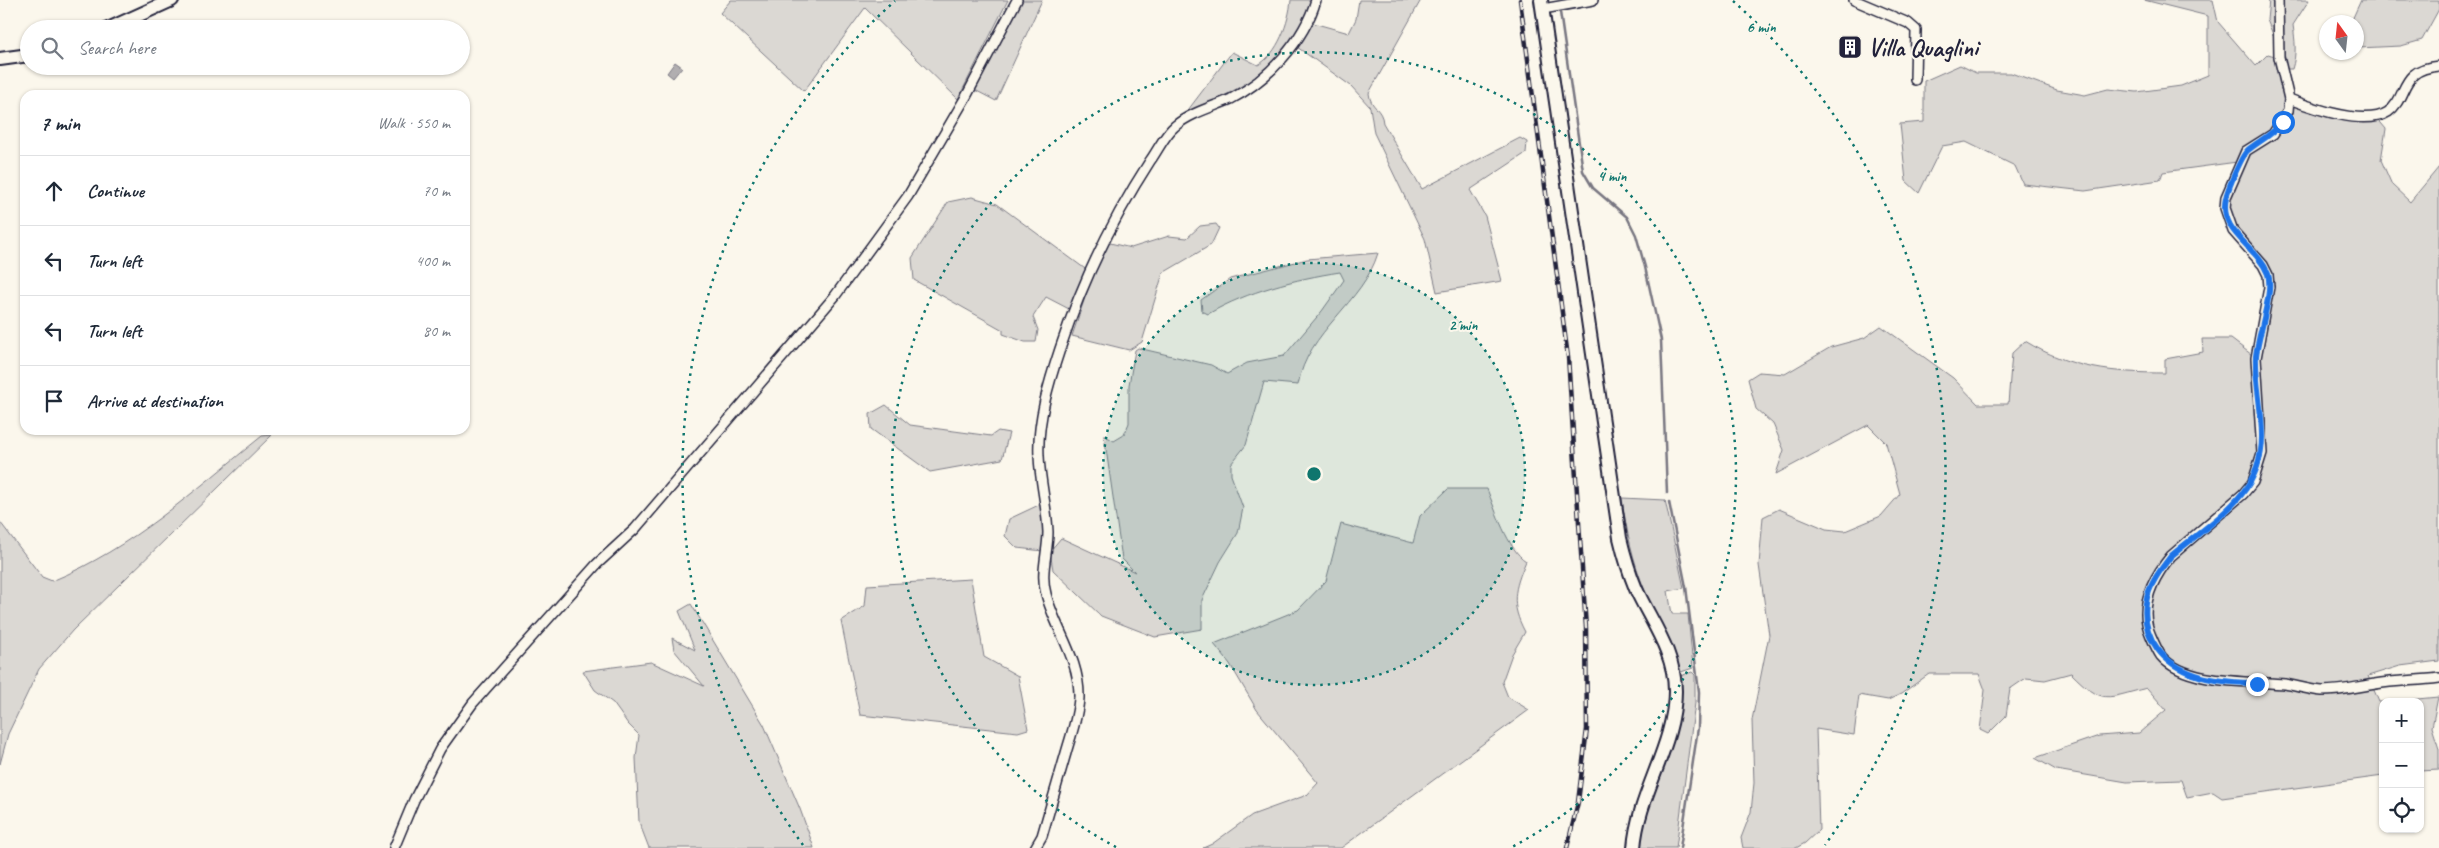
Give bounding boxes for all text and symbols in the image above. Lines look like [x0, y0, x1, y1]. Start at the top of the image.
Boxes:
north arrow [2319, 15, 2364, 60]
text: 6 min [1746, 18, 1777, 37]
search box [20, 20, 470, 75]
place label: Villa Quaglini [1868, 32, 1981, 64]
icon: search [38, 34, 66, 62]
building icon: Villa Quaglini [1837, 34, 1863, 60]
text: Search here [78, 36, 155, 60]
text: 7 min [40, 110, 80, 136]
route start [2272, 111, 2295, 134]
text: Walk · 550 m [378, 113, 450, 133]
text: 4 min [1598, 167, 1627, 186]
icon: ahead [40, 177, 68, 205]
text: Continue [87, 179, 144, 203]
text: 70 m [423, 181, 450, 201]
icon: left [40, 247, 68, 275]
text: Turn left [87, 249, 142, 273]
text: 400 m [416, 251, 450, 271]
text: 2 min [1449, 316, 1478, 335]
icon: left [40, 317, 68, 345]
text: Turn left [87, 319, 142, 343]
text: 80 m [423, 321, 450, 341]
icon: arrive [40, 387, 68, 415]
text: Arrive at destination [87, 389, 223, 413]
centre of rings [1305, 465, 1323, 483]
route end [2246, 673, 2269, 696]
map controls [2379, 698, 2424, 833]
button: + [2379, 698, 2424, 743]
button: − [2379, 743, 2424, 788]
button: locate [2379, 788, 2424, 833]

